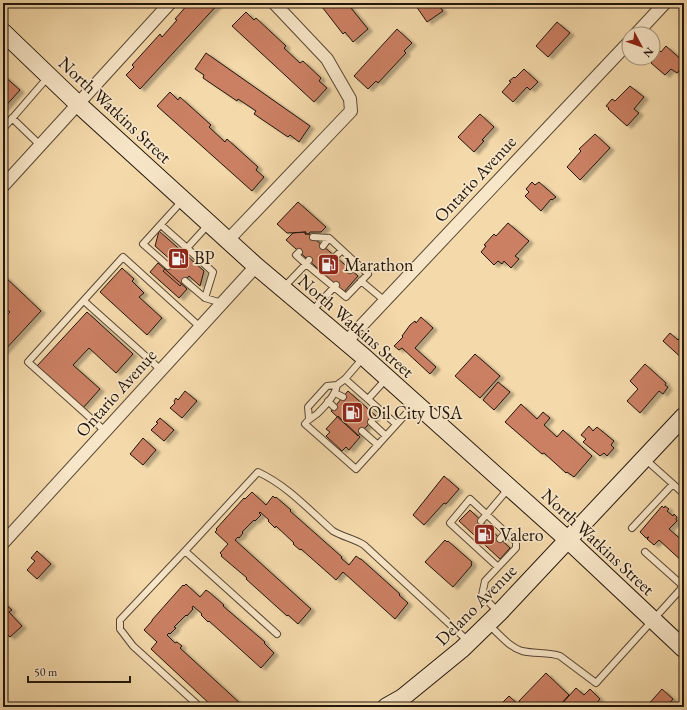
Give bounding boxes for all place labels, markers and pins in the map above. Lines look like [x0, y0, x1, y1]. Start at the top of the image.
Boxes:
fuel station icon: BP [166, 245, 192, 271]
place label: BP [194, 246, 215, 269]
fuel station icon: Marathon [316, 252, 342, 278]
place label: Marathon [344, 253, 414, 276]
fuel station icon: Oil City USA [340, 400, 366, 426]
place label: Oil City USA [368, 401, 463, 424]
fuel station icon: Valero [472, 522, 498, 548]
place label: Valero [500, 523, 544, 546]

